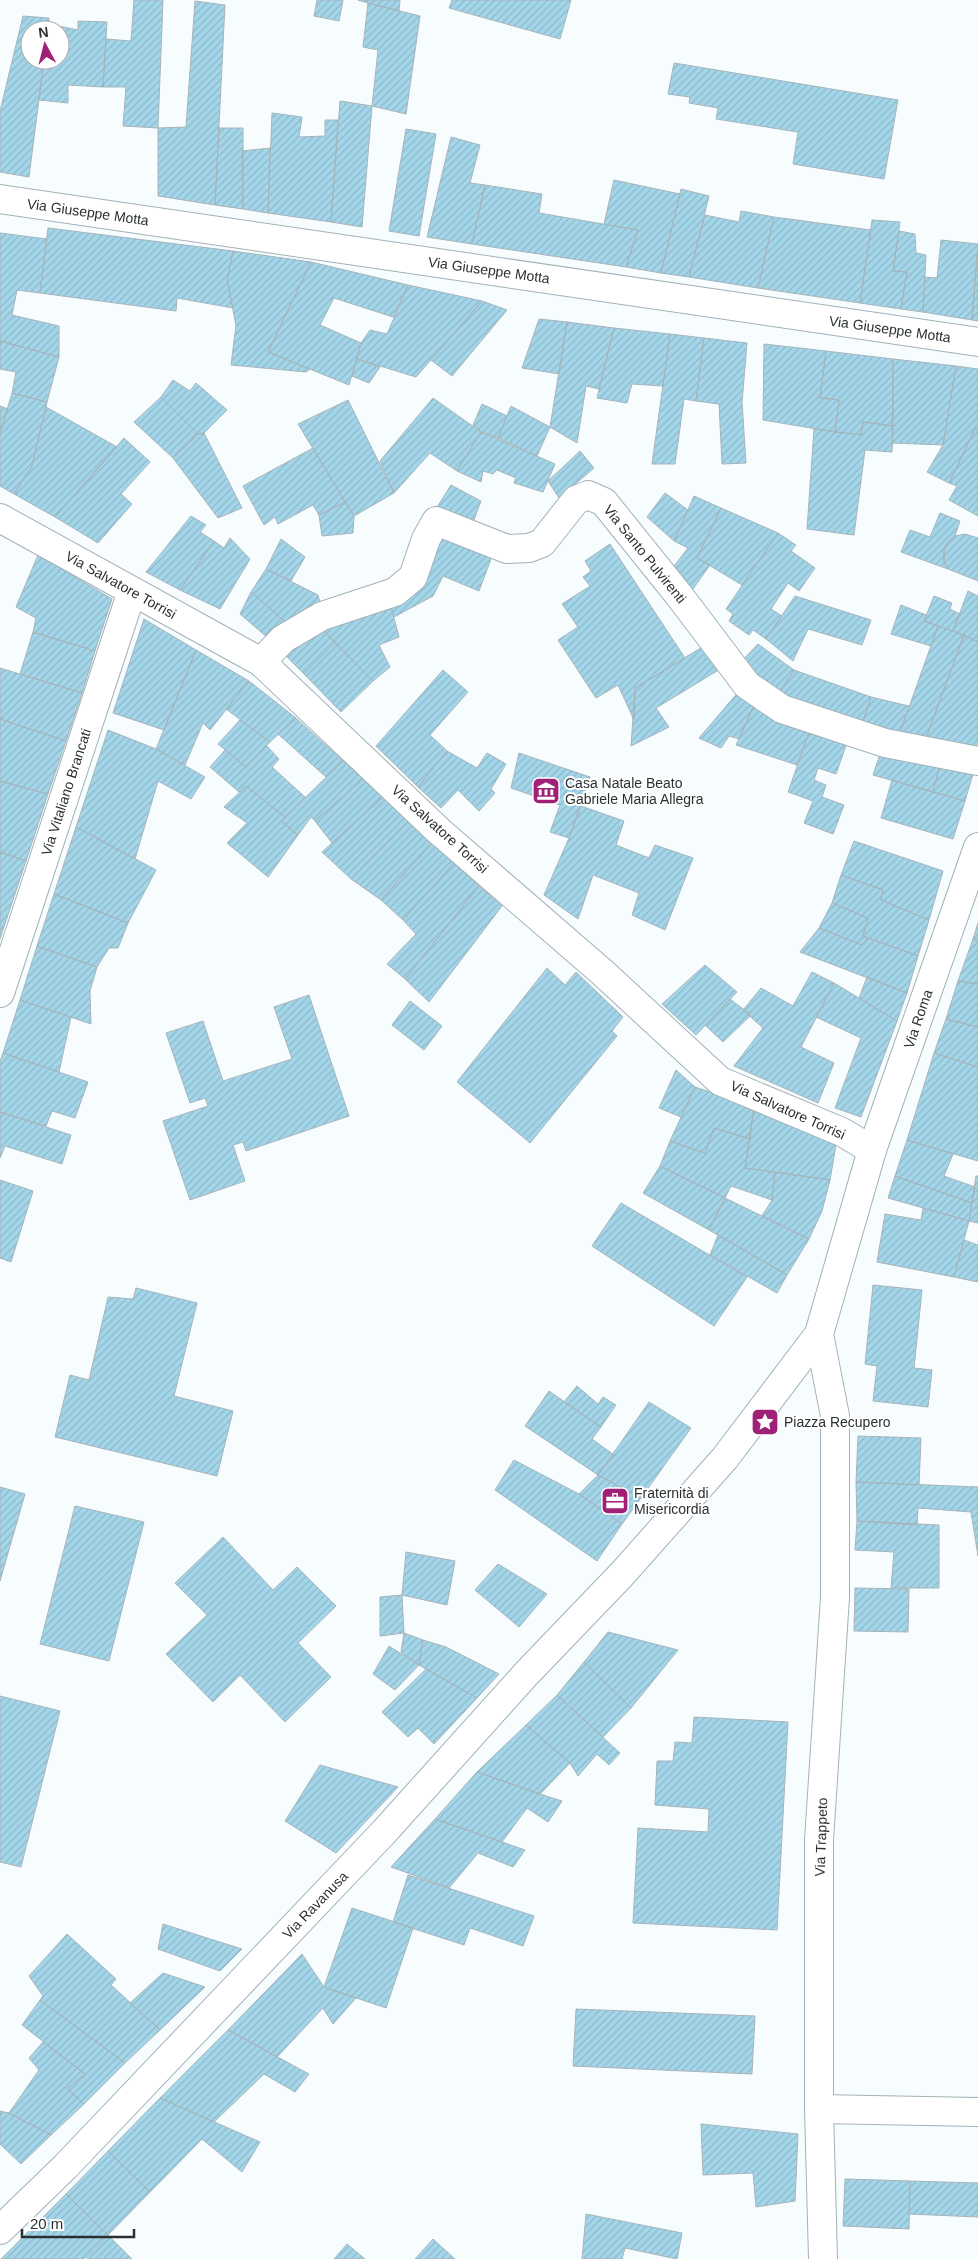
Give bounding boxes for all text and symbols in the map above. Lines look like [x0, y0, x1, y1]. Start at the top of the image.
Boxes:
north arrow [20, 20, 70, 70]
text: N [37, 24, 49, 41]
street label: Via Giuseppe Motta [26, 196, 150, 228]
street label: Via Giuseppe Motta [427, 254, 551, 286]
street label: Via Giuseppe Motta [828, 313, 952, 345]
street label: Via Santo Pulvirenti [600, 502, 690, 606]
street label: Via Salvatore Torrisi [63, 548, 179, 622]
street label: Via Vitaliano Brancati [38, 726, 94, 858]
place label: Casa Natale Beato Gabriele Maria Allegra [565, 775, 704, 807]
museum icon: Casa Natale Beato Gabriele Maria Allegra [531, 776, 561, 806]
street label: Via Salvatore Torrisi [389, 782, 491, 876]
street label: Via Roma [900, 987, 936, 1051]
street label: Via Salvatore Torrisi [728, 1077, 848, 1143]
place icon: Piazza Recupero [750, 1407, 780, 1437]
place label: Piazza Recupero [784, 1414, 891, 1430]
place label: Fraternità di Misericordia [634, 1485, 710, 1517]
office icon: Fraternità di Misericordia [600, 1486, 630, 1516]
street label: Via Trappeto [812, 1797, 830, 1877]
street label: Via Ravanusa [279, 1868, 351, 1942]
scale bar [22, 2206, 135, 2238]
text: 20 m [30, 2215, 63, 2232]

